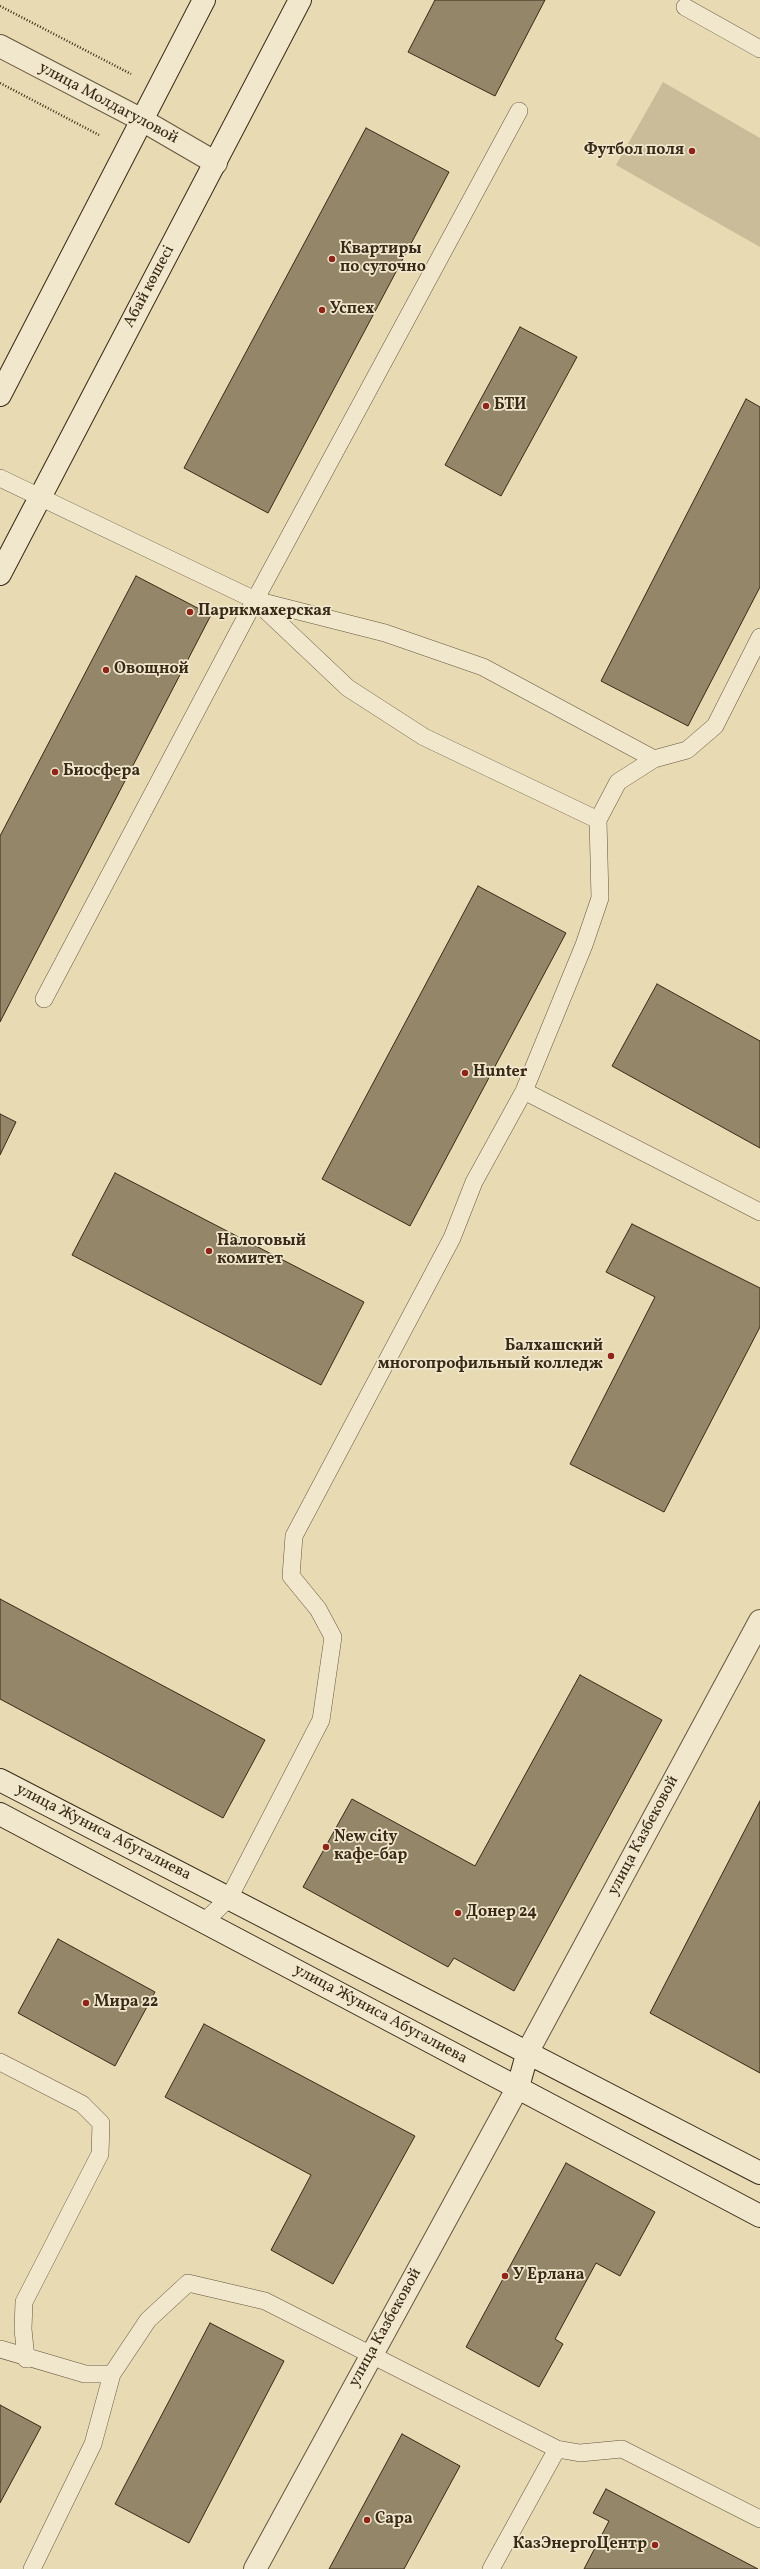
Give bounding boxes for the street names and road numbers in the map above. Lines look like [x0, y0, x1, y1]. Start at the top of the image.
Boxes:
street label: улица Молдагуловой [35, 59, 181, 149]
street label: Абай көшесі [120, 243, 180, 331]
street label: улица Казбековой [604, 1773, 684, 1899]
street label: улица Жуниса Абугалиева [12, 1780, 194, 1886]
street label: улица Жуниса Абугалиева [290, 1961, 470, 2069]
street label: улица Казбековой [345, 2265, 427, 2391]

